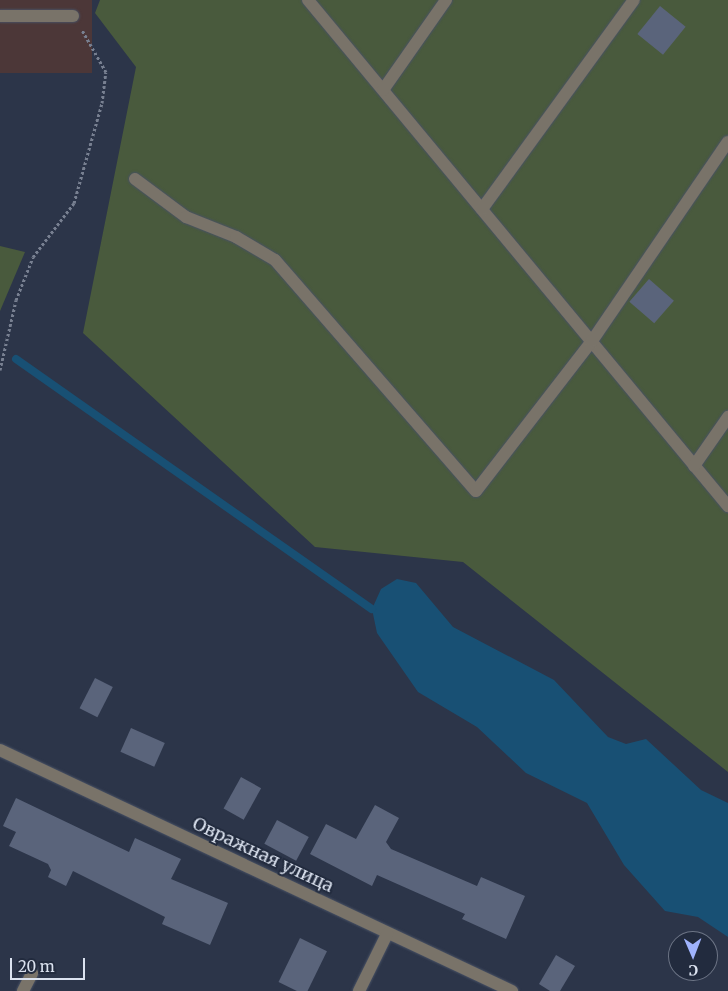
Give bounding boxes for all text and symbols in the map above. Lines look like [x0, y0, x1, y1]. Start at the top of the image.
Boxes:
street label: Овражная улица [189, 813, 337, 897]
north arrow [668, 931, 718, 981]
scale bar [12, 948, 88, 980]
text: 20 m [18, 957, 55, 976]
text: С [688, 961, 698, 979]

